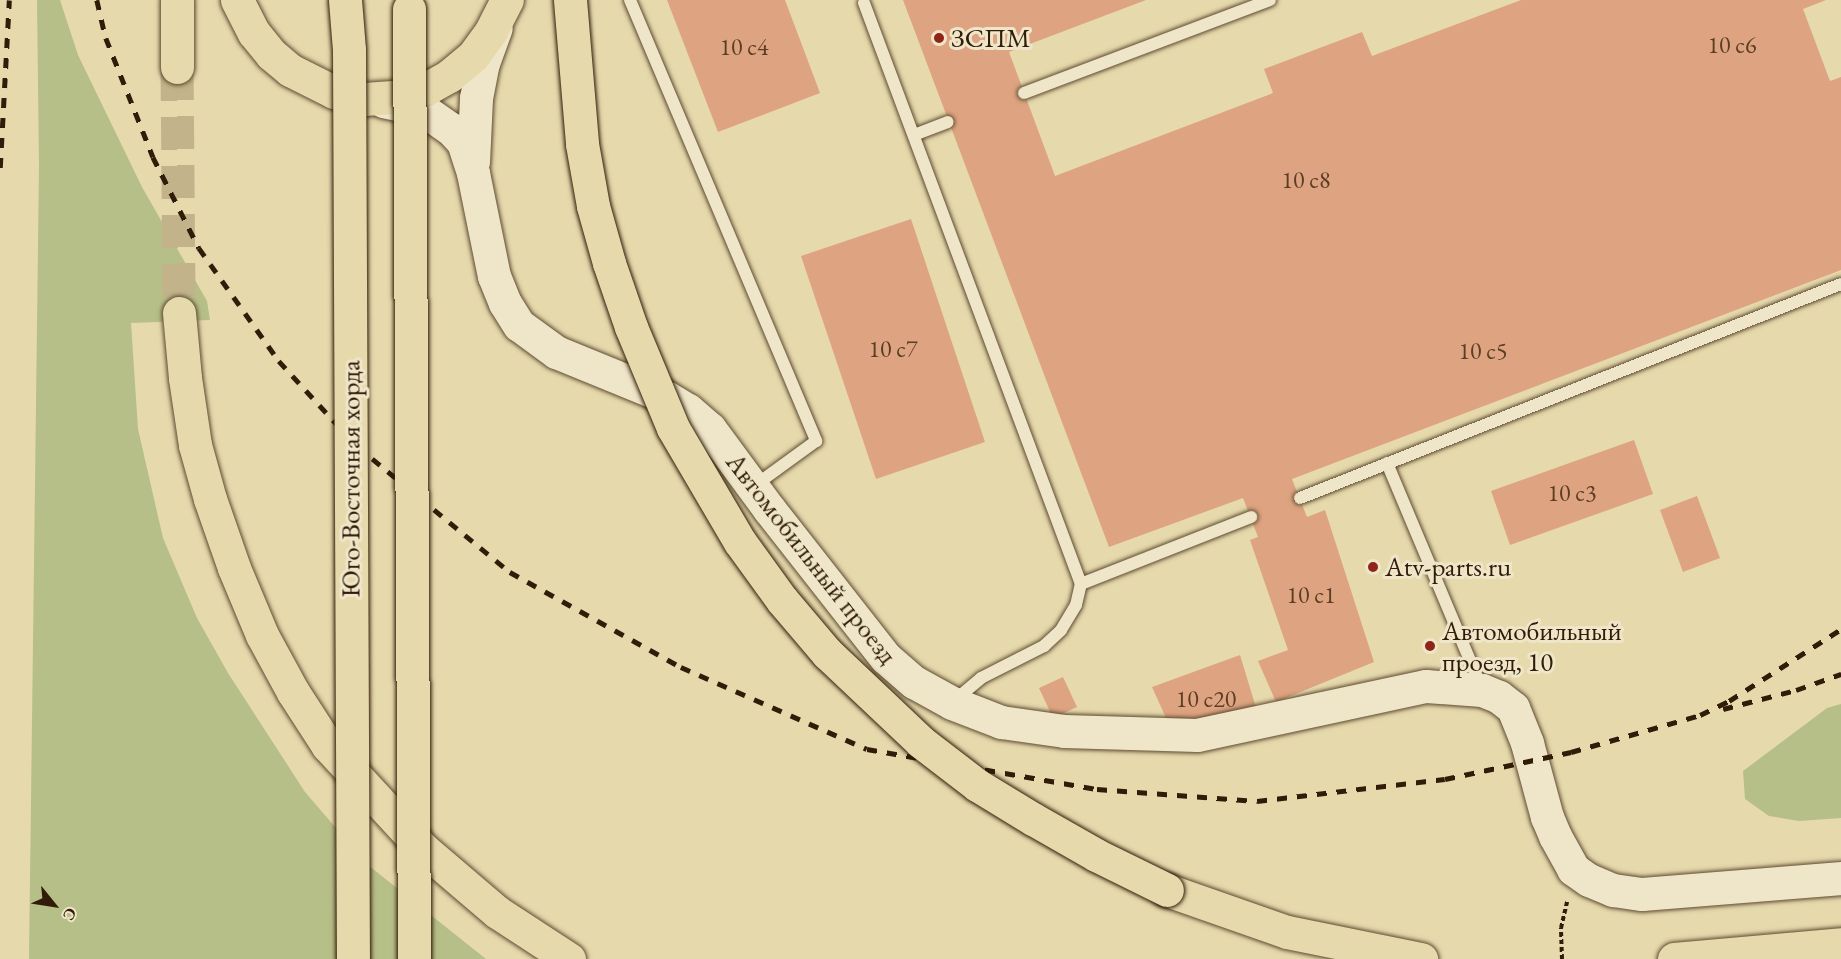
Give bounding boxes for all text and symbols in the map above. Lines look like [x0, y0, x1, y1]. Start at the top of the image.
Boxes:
place label: ЗСПМ [951, 22, 1031, 54]
marker: ЗСПМ [932, 31, 946, 45]
house number: 10 с6 [1707, 31, 1757, 59]
house number: 10 с4 [719, 33, 769, 61]
house number: 10 с8 [1281, 166, 1331, 194]
house number: 10 с7 [868, 335, 918, 363]
house number: 10 с5 [1458, 337, 1508, 365]
street label: Юго-Восточная хорда [334, 360, 366, 598]
street label: Автомобильный проезд [720, 446, 904, 670]
house number: 10 с3 [1547, 479, 1597, 507]
place label: Atv-parts.ru [1385, 551, 1511, 583]
marker: Atv-parts.ru [1366, 560, 1380, 574]
house number: 10 с1 [1286, 581, 1336, 609]
place label: Автомобильный проезд, 10 [1442, 614, 1622, 677]
marker: Автомобильный проезд, 10 [1423, 639, 1437, 653]
house number: 10 c20 [1176, 685, 1236, 713]
north arrow [24, 875, 84, 935]
text: С [58, 904, 82, 924]

